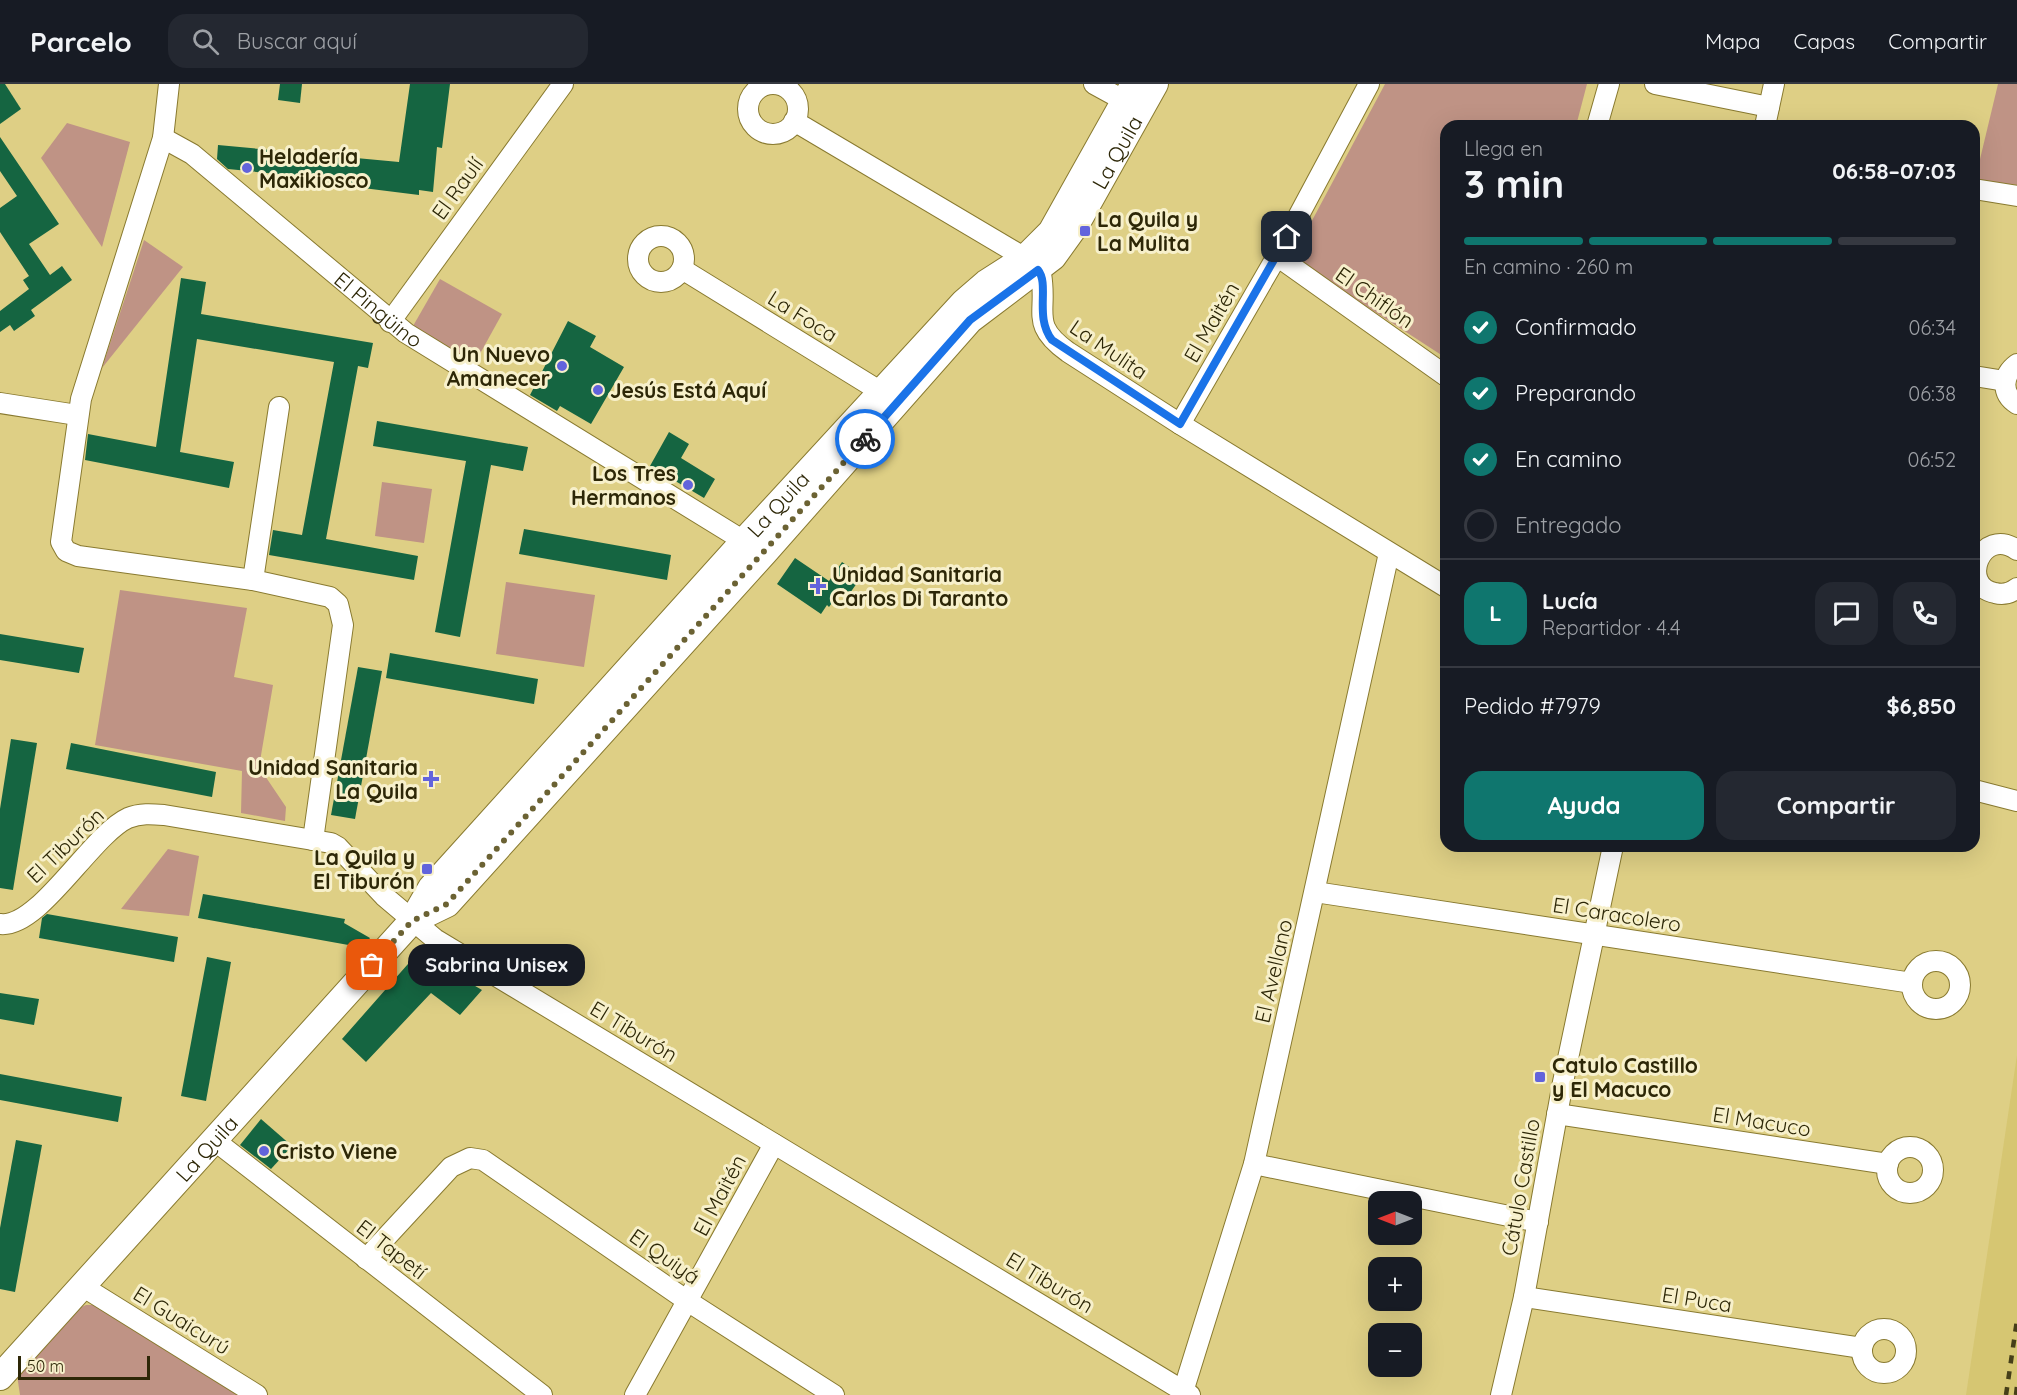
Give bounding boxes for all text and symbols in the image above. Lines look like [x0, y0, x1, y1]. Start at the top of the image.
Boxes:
search box [168, 14, 588, 68]
text: Parcelo [30, 24, 132, 59]
icon: search [189, 25, 222, 58]
text: Buscar aquí [237, 27, 357, 55]
text: Mapa [1705, 28, 1760, 54]
text: Capas [1793, 28, 1855, 54]
text: Compartir [1888, 28, 1987, 54]
street label: La Quila [1086, 111, 1148, 193]
text: Llega en [1464, 136, 1543, 161]
place label: Heladería Maxikiosco [259, 143, 369, 193]
street label: El Raulí [426, 151, 489, 224]
text: 06:58–07:03 [1832, 157, 1956, 185]
text: 3 min [1464, 159, 1564, 208]
marker: Heladería Maxikiosco [240, 161, 254, 175]
place label: La Quila y La Mulita [1097, 206, 1198, 256]
pin [1261, 211, 1312, 262]
icon: home [1270, 220, 1303, 253]
marker: La Quila y La Mulita [1078, 224, 1092, 238]
text: En camino · 260 m [1464, 254, 1633, 279]
street label: El Chiflón [1331, 261, 1419, 333]
street label: El Pingüino [329, 266, 427, 353]
street label: El Maitén [1178, 277, 1244, 367]
street label: La Foca [763, 284, 843, 348]
icon: check [1464, 311, 1497, 344]
text: Confirmado [1515, 313, 1636, 341]
street label: La Mulita [1065, 314, 1153, 384]
text: 06:34 [1909, 315, 1956, 340]
place label: Un Nuevo Amanecer [447, 341, 550, 391]
marker: Un Nuevo Amanecer [555, 359, 569, 373]
place label: Jesús Está Aquí [610, 377, 767, 403]
icon: check [1464, 377, 1497, 410]
text: Preparando [1515, 379, 1636, 407]
text: 06:38 [1908, 381, 1956, 406]
marker: Jesús Está Aquí [591, 383, 605, 397]
courier [835, 409, 895, 469]
icon: bike [849, 423, 882, 456]
icon: check [1464, 443, 1497, 476]
text: En camino [1515, 445, 1622, 473]
text: 06:52 [1908, 447, 1956, 472]
place label: Los Tres Hermanos [571, 460, 676, 510]
street label: La Quila [741, 466, 815, 542]
marker: Los Tres Hermanos [681, 478, 695, 492]
text: Entregado [1515, 511, 1622, 539]
place label: Unidad Sanitaria Carlos Di Taranto [832, 561, 1008, 611]
marker: Unidad Sanitaria Carlos Di Taranto [809, 577, 827, 595]
button: chat [1815, 582, 1878, 645]
button: phone [1893, 582, 1956, 645]
text: Lucía [1542, 587, 1598, 615]
text: L [1489, 599, 1502, 627]
text: Repartidor · 4.4 [1542, 615, 1680, 640]
text: Pedido #7979 [1464, 692, 1601, 720]
text: $6,850 [1886, 692, 1956, 720]
place label: Unidad Sanitaria La Quila [248, 754, 418, 804]
marker: Unidad Sanitaria La Quila [422, 770, 440, 788]
button: Ayuda [1464, 771, 1704, 840]
button: Compartir [1716, 771, 1956, 840]
street label: El Tiburón [21, 802, 109, 888]
place label: La Quila y El Tiburón [313, 844, 415, 894]
marker: La Quila y El Tiburón [420, 862, 434, 876]
street label: El Caracolero [1551, 891, 1683, 937]
street label: El Avellano [1248, 917, 1298, 1025]
pin [346, 939, 397, 990]
callout: Sabrina Unisex [408, 944, 585, 986]
icon: bag [355, 948, 388, 981]
text: Sabrina Unisex [425, 952, 568, 977]
street label: El Tiburón [586, 995, 682, 1067]
place label: Catulo Castillo y El Macuco [1552, 1052, 1698, 1102]
marker: Catulo Castillo y El Macuco [1533, 1070, 1547, 1084]
street label: El Macuco [1711, 1100, 1813, 1142]
street label: La Quila [170, 1110, 243, 1187]
street label: Cátulo Castillo [1495, 1116, 1545, 1258]
place label: Cristo Viene [276, 1138, 397, 1164]
marker: Cristo Viene [257, 1144, 271, 1158]
street label: El Maitén [687, 1150, 751, 1240]
north arrow [1368, 1191, 1422, 1245]
map controls [1368, 1191, 1422, 1377]
street label: El Tapetí [352, 1214, 433, 1285]
street label: El Quiyá [625, 1222, 705, 1290]
street label: El Tiburón [1002, 1246, 1098, 1318]
button: + [1368, 1257, 1422, 1311]
street label: El Guaicurú [129, 1280, 235, 1360]
street label: El Puca [1660, 1281, 1734, 1317]
button: − [1368, 1323, 1422, 1377]
scale bar [18, 1353, 150, 1380]
text: 50 m [27, 1356, 64, 1376]

